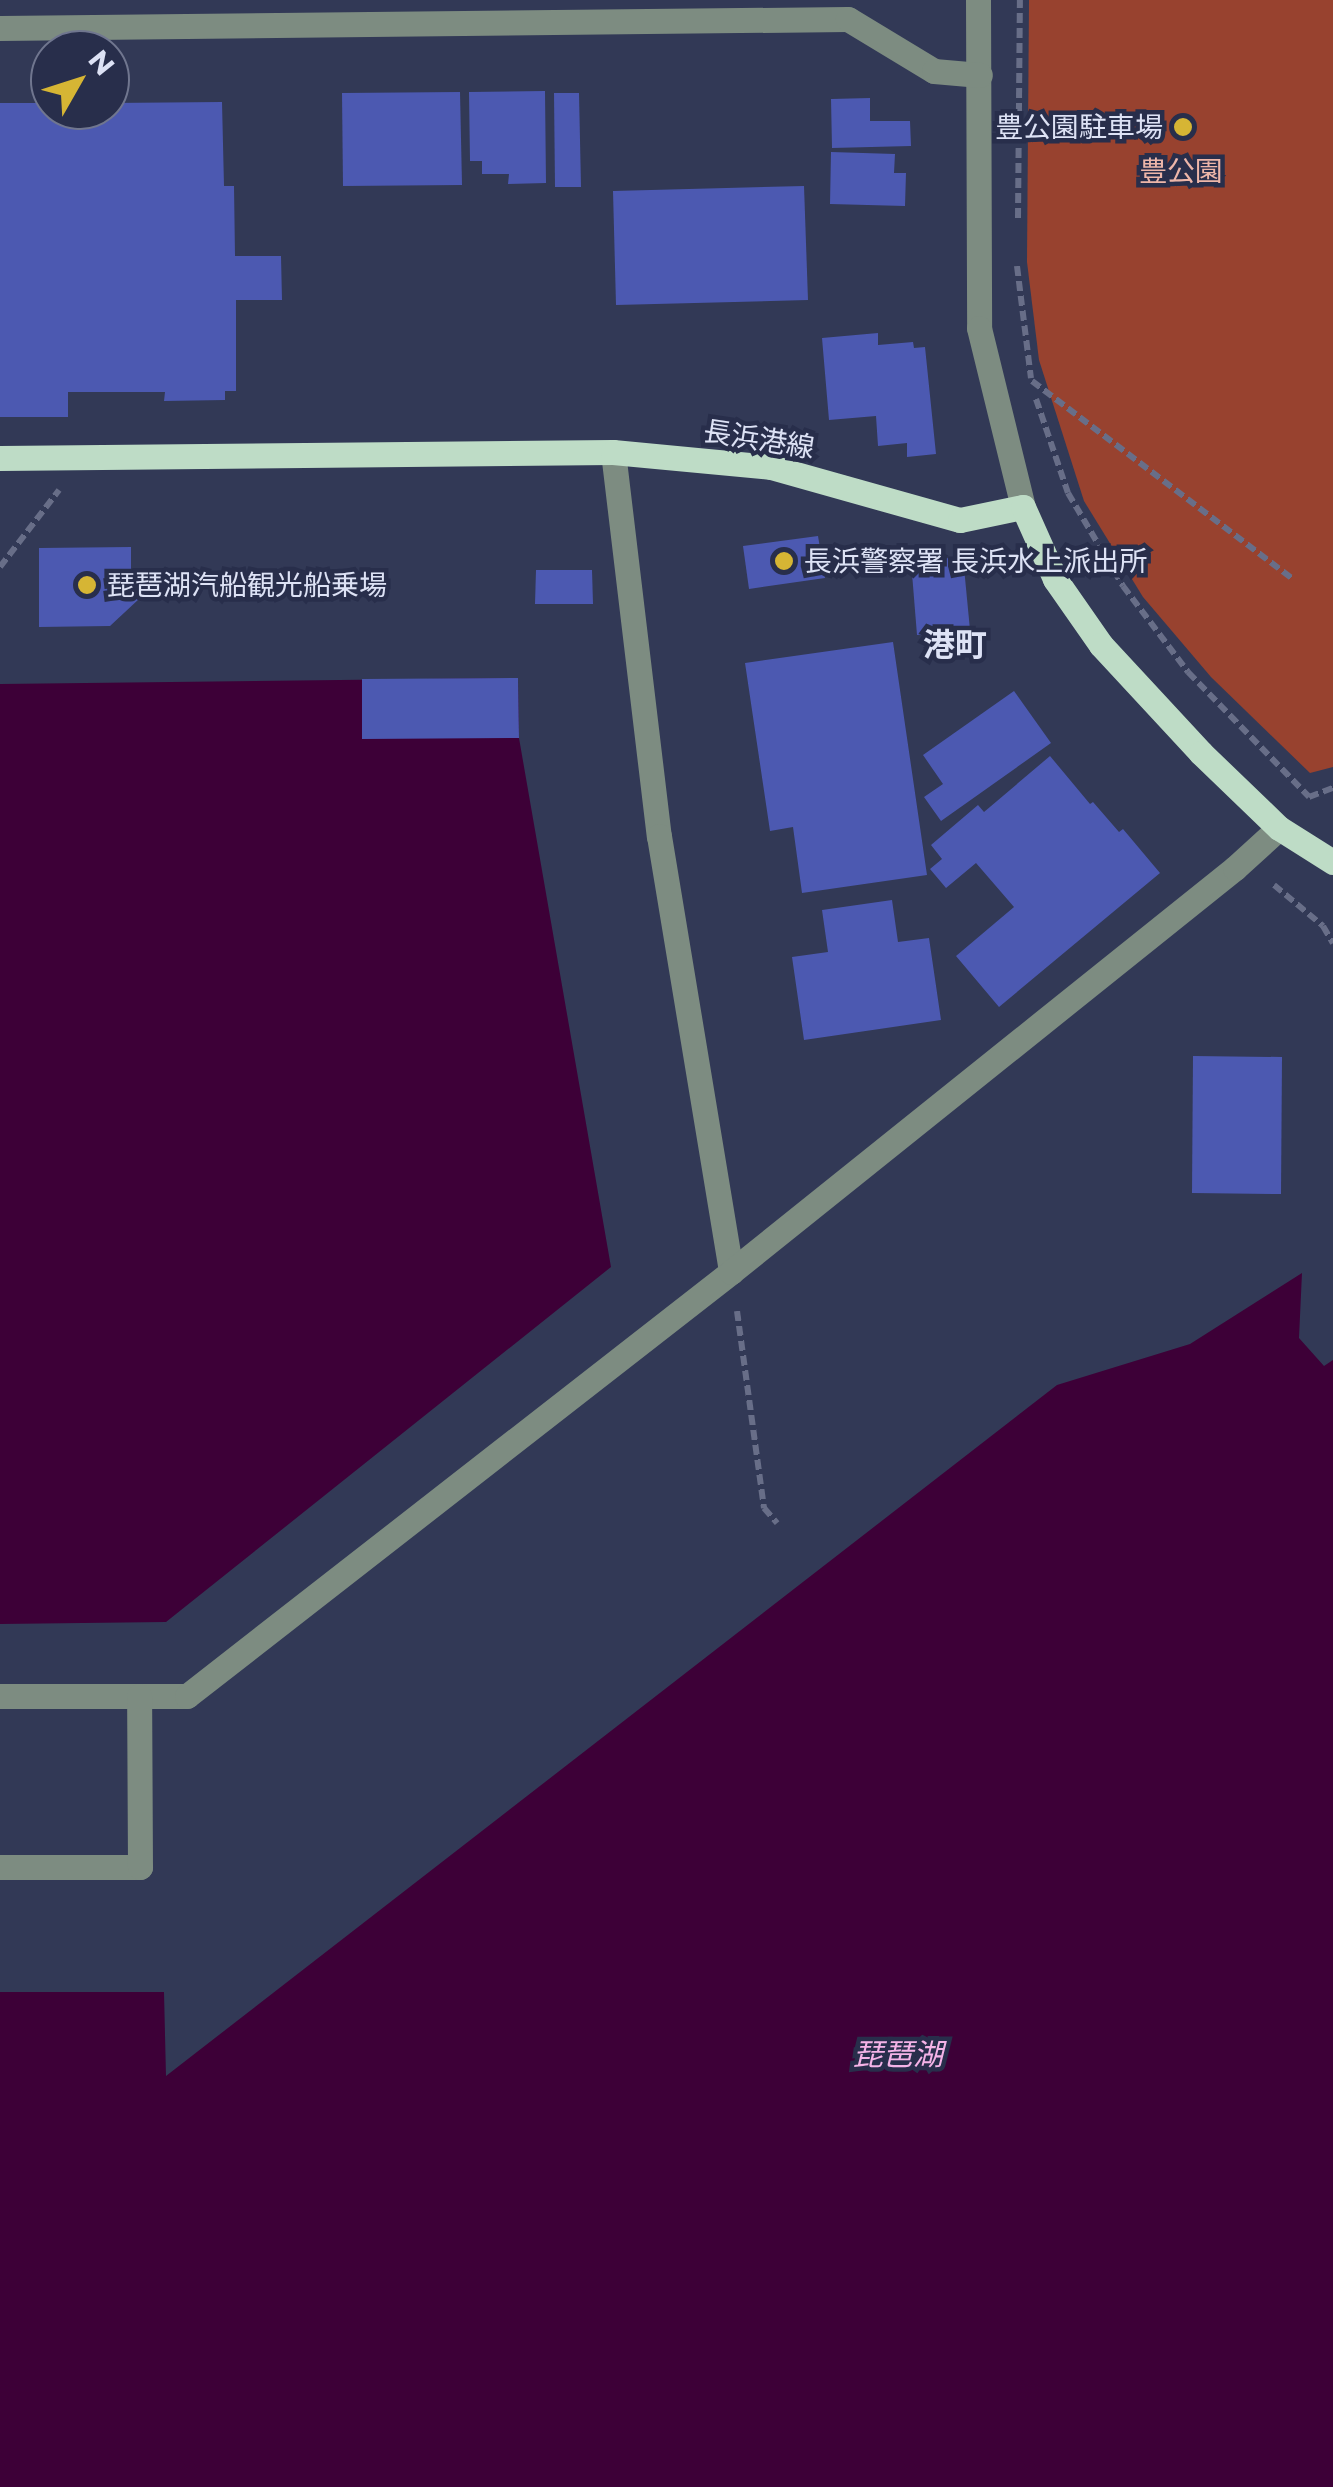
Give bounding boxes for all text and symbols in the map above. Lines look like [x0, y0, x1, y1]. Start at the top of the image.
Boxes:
north arrow [30, 30, 130, 130]
text: N [81, 43, 122, 82]
place label: 豊公園駐車場 [995, 110, 1163, 144]
marker: 豊公園駐車場 [1172, 116, 1194, 138]
park label: 豊公園 [1139, 154, 1223, 188]
street label: 長浜港線 [701, 414, 817, 464]
place label: 長浜警察署 長浜水上派出所 [804, 544, 1147, 578]
marker: 長浜警察署 長浜水上派出所 [773, 550, 795, 572]
place label: 琵琶湖汽船観光船乗場 [107, 568, 387, 602]
marker: 琵琶湖汽船観光船乗場 [76, 574, 98, 596]
district label: 港町 [923, 626, 987, 664]
water label: 琵琶湖 [853, 2037, 943, 2073]

